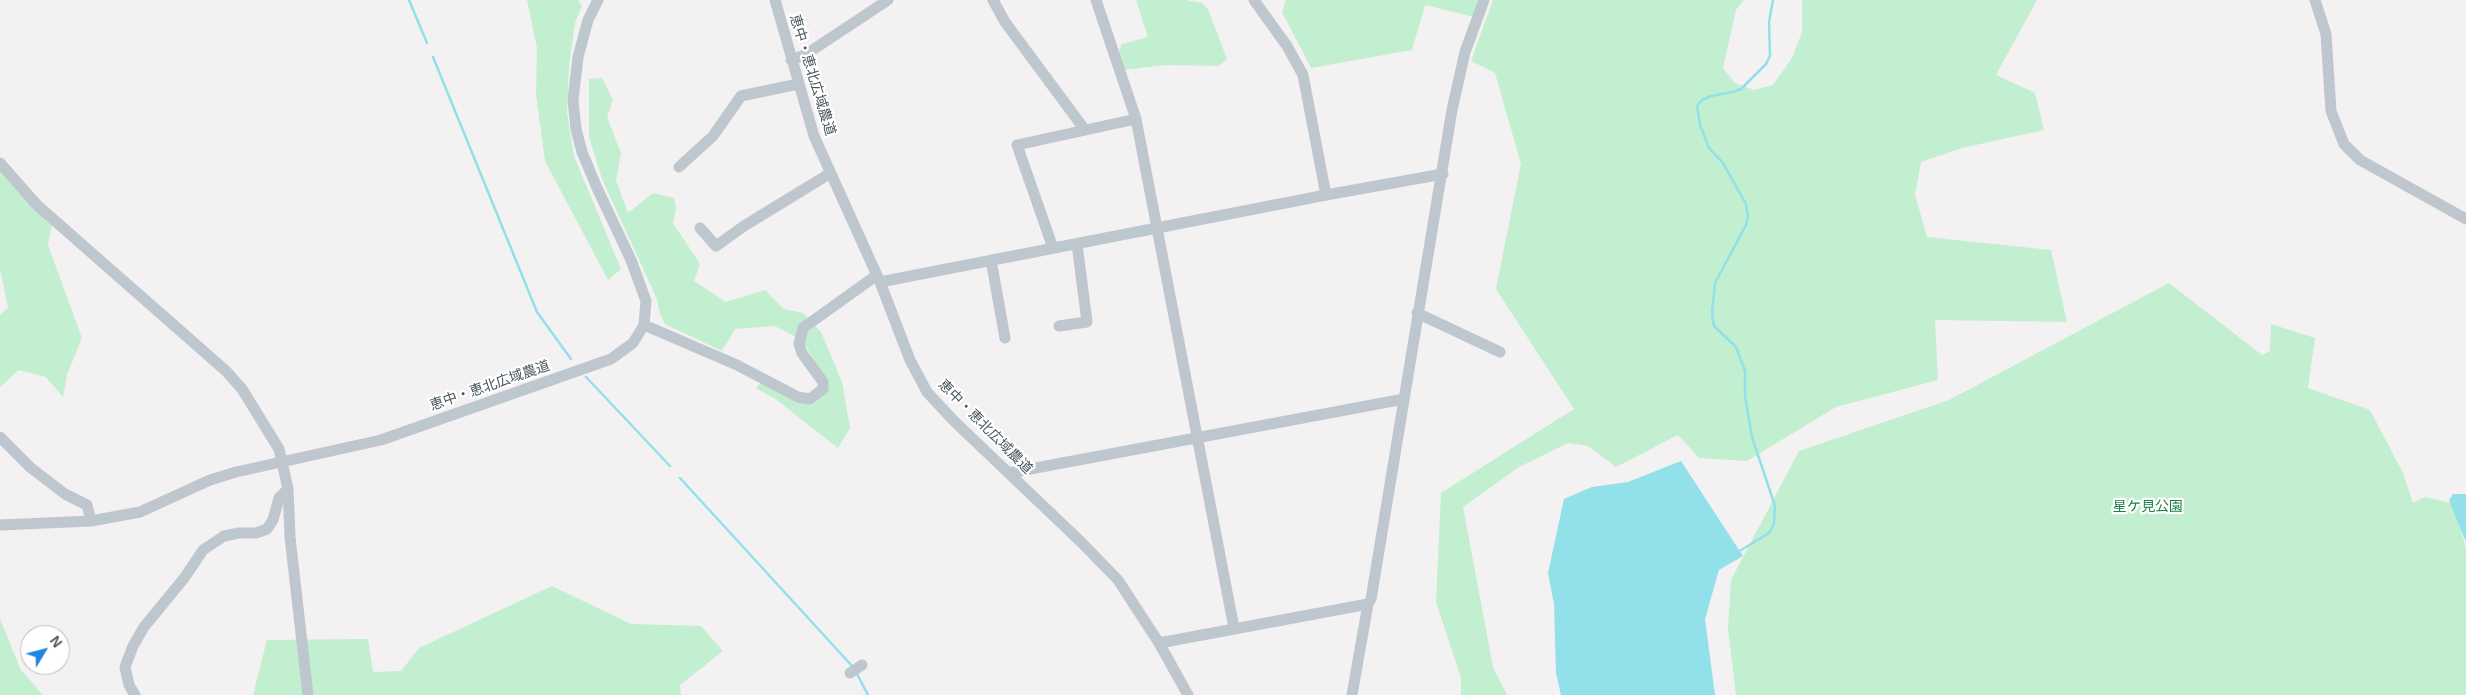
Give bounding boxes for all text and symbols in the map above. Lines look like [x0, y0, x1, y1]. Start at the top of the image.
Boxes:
street label: 恵中・恵北広域農道 [786, 12, 838, 138]
street label: 恵中・恵北広域農道 [428, 358, 552, 414]
street label: 恵中・恵北広域農道 [935, 377, 1035, 477]
park label: 星ケ見公園 [2113, 499, 2183, 515]
north arrow [20, 625, 70, 675]
text: N [47, 633, 66, 650]

